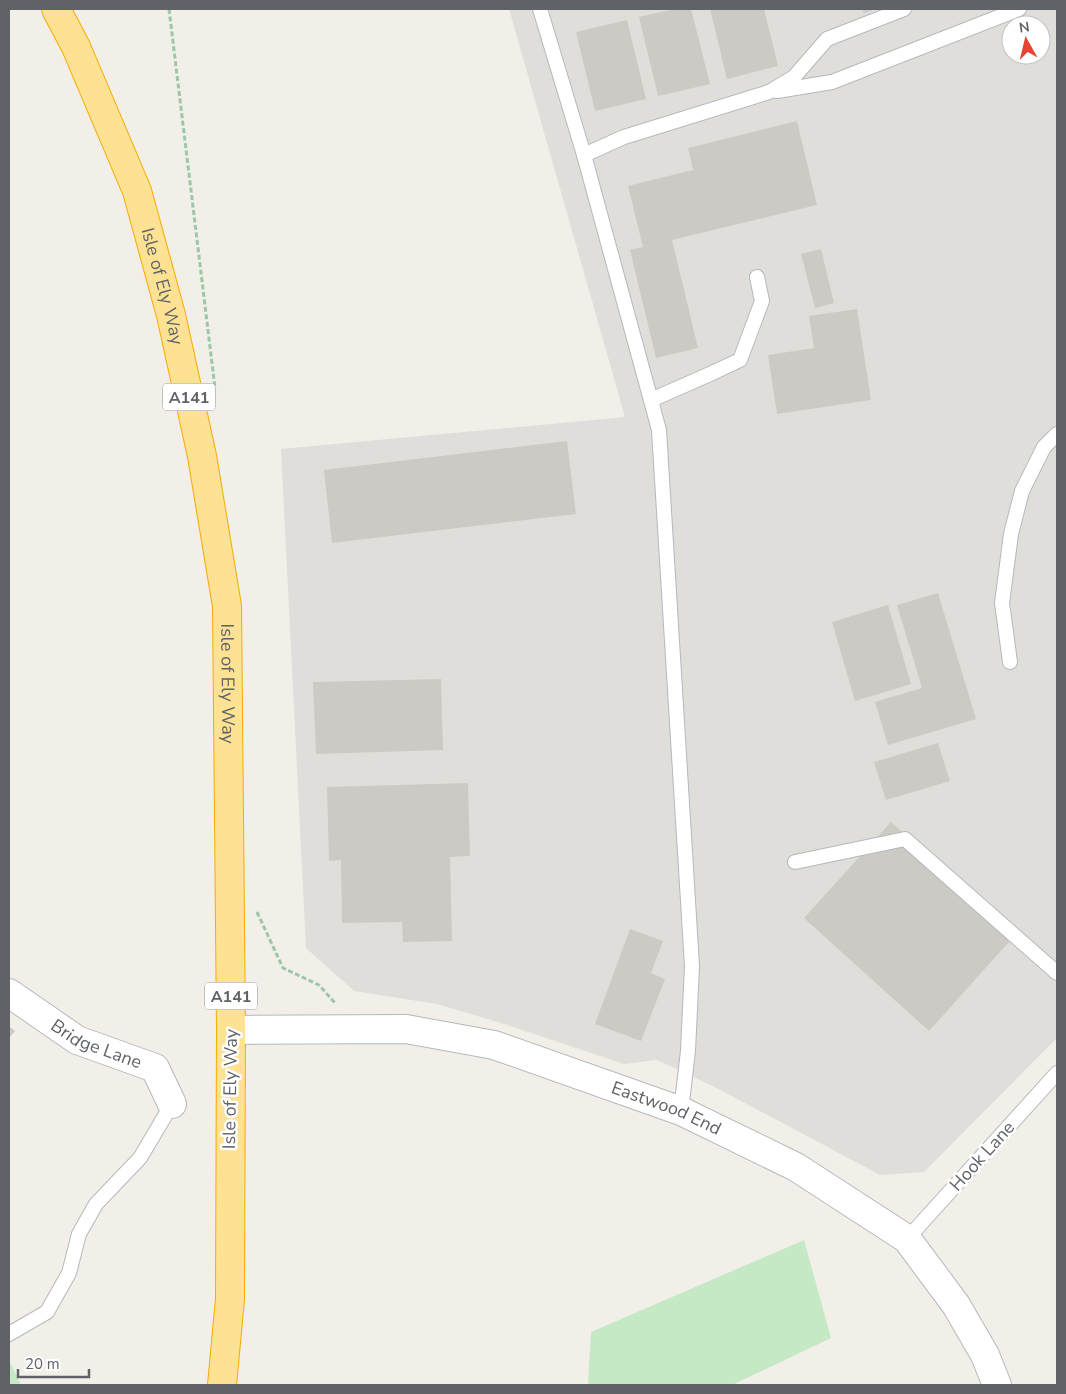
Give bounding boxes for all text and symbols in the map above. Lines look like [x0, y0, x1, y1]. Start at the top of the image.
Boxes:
north arrow [1001, 15, 1051, 65]
text: N [1018, 17, 1031, 38]
street label: Isle of Ely Way [136, 225, 189, 348]
road number: A141 [163, 384, 215, 411]
street label: Isle of Ely Way [215, 623, 240, 745]
road number: A141 [205, 982, 257, 1009]
street label: Bridge Lane [46, 1013, 145, 1074]
street label: Isle of Ely Way [217, 1028, 243, 1149]
street label: Eastwood End [608, 1075, 725, 1141]
street label: Hook Lane [944, 1116, 1020, 1196]
scale bar [18, 1346, 89, 1378]
text: 20 m [25, 1354, 60, 1374]

